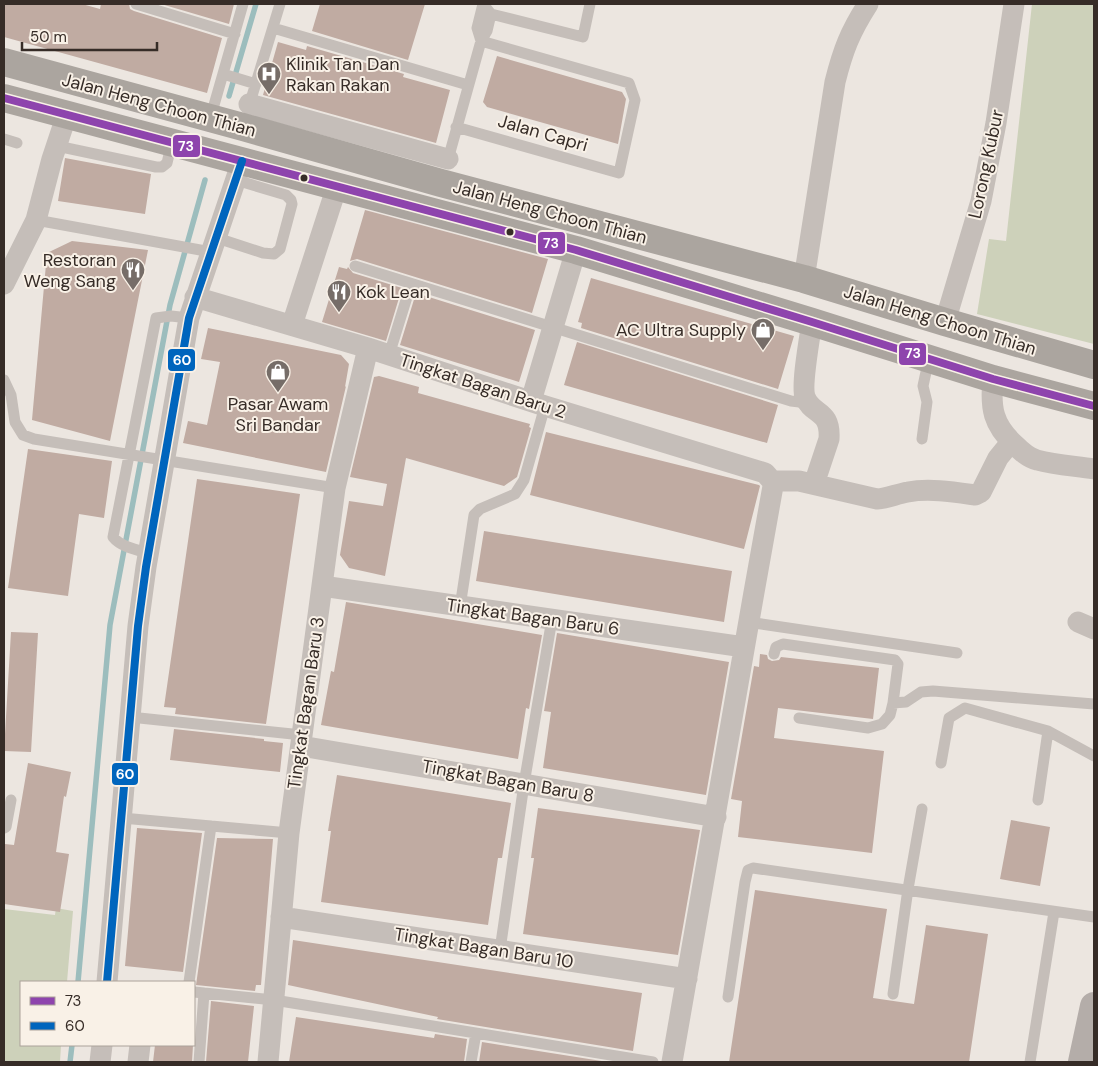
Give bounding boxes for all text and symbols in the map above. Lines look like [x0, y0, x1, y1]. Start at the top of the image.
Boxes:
scale bar [22, 20, 158, 52]
text: 50 m [30, 27, 67, 47]
place label: Klinik Tan Dan Rakan Rakan [286, 52, 400, 97]
hospital icon: Klinik Tan Dan Rakan Rakan [256, 61, 282, 95]
street label: Jalan Heng Choon Thian [59, 68, 259, 142]
street label: Lorong Kubur [963, 107, 1009, 221]
street label: Jalan Capri [495, 109, 591, 157]
line badge: 73 [172, 134, 201, 158]
text: 73 [178, 137, 194, 155]
unlabelled marker [299, 173, 309, 183]
street label: Jalan Heng Choon Thian [450, 175, 650, 249]
unlabelled marker [505, 227, 515, 237]
line badge: 73 [537, 231, 566, 255]
text: 73 [543, 234, 559, 252]
place label: Restoran Weng Sang [23, 248, 116, 293]
restaurant icon: Restoran Weng Sang [120, 257, 146, 291]
restaurant icon: Kok Lean [326, 279, 352, 313]
street label: Jalan Heng Choon Thian [841, 279, 1039, 361]
place label: Kok Lean [356, 280, 430, 304]
shop icon: AC Ultra Supply [750, 317, 776, 351]
place label: AC Ultra Supply [616, 318, 746, 342]
line badge: 73 [898, 342, 927, 366]
text: 73 [905, 344, 921, 362]
line badge: 60 [167, 348, 196, 372]
street label: Tingkat Bagan Baru 2 [397, 348, 569, 424]
text: 60 [173, 351, 192, 369]
shop icon: Pasar Awam Sri Bandar [265, 359, 291, 393]
place label: Pasar Awam Sri Bandar [228, 392, 328, 437]
street label: Tingkat Bagan Baru 6 [445, 593, 621, 641]
street label: Tingkat Bagan Baru 3 [282, 615, 330, 791]
street label: Tingkat Bagan Baru 8 [420, 754, 596, 808]
line badge: 60 [111, 762, 139, 786]
text: 60 [116, 765, 135, 783]
street label: Tingkat Bagan Baru 10 [393, 922, 575, 974]
legend [20, 981, 195, 1046]
text: 73 [65, 991, 82, 1011]
text: 60 [65, 1016, 85, 1036]

